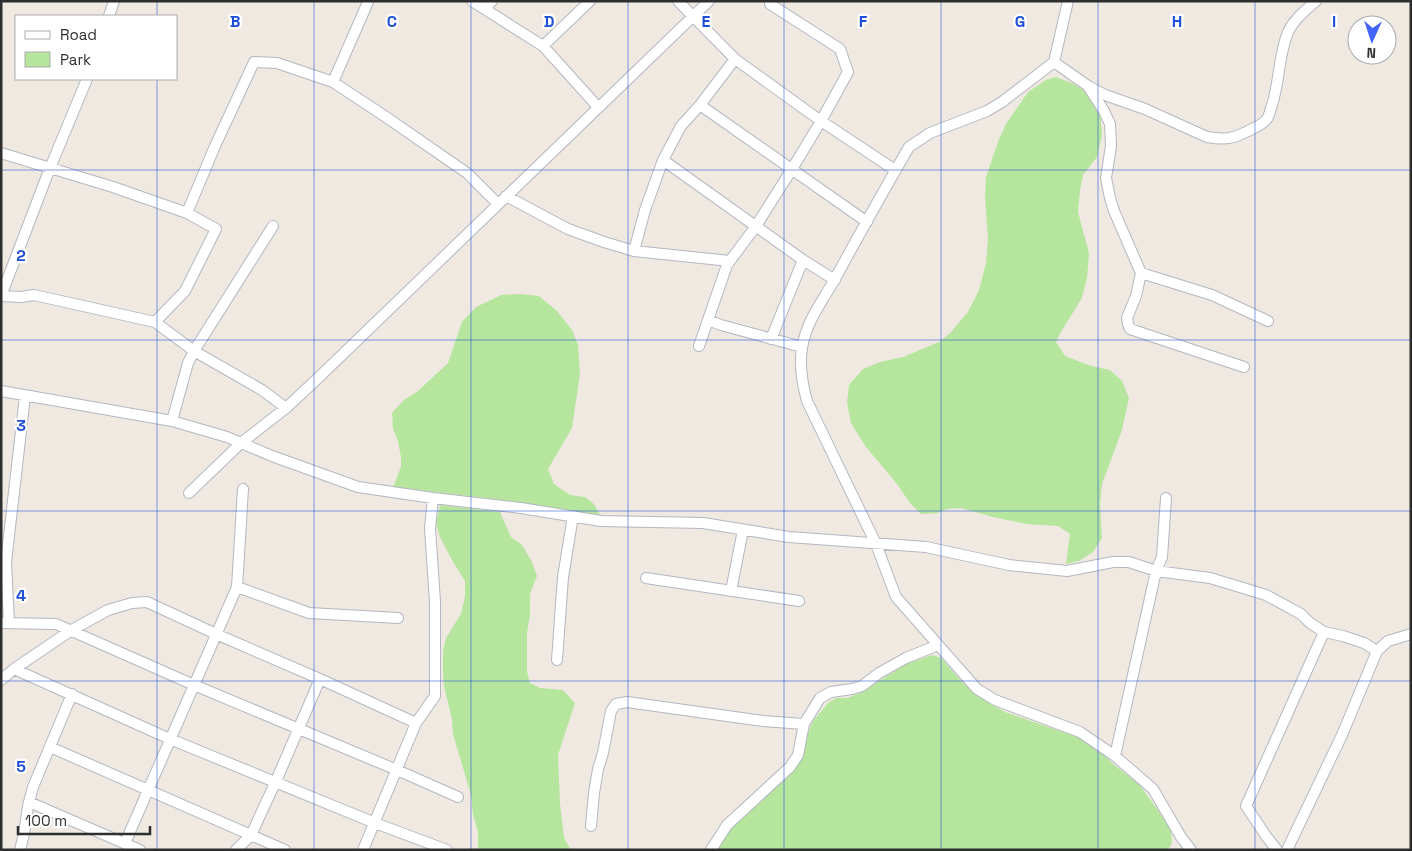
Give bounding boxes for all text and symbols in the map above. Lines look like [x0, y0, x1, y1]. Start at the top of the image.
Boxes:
text: B [230, 11, 240, 32]
text: C [387, 11, 397, 32]
text: D [544, 11, 554, 32]
text: E [702, 11, 711, 32]
text: F [859, 11, 868, 32]
text: G [1015, 11, 1025, 32]
text: H [1172, 11, 1182, 32]
text: I [1332, 11, 1336, 32]
legend [15, 15, 178, 80]
north arrow [1347, 15, 1397, 65]
text: Road [60, 25, 97, 44]
text: N [1366, 44, 1376, 62]
text: Park [60, 50, 91, 69]
text: 2 [16, 245, 26, 266]
text: 3 [16, 415, 26, 436]
text: 4 [16, 585, 26, 606]
text: 5 [16, 756, 26, 777]
scale bar [18, 804, 150, 836]
text: 100 m [25, 811, 67, 830]

